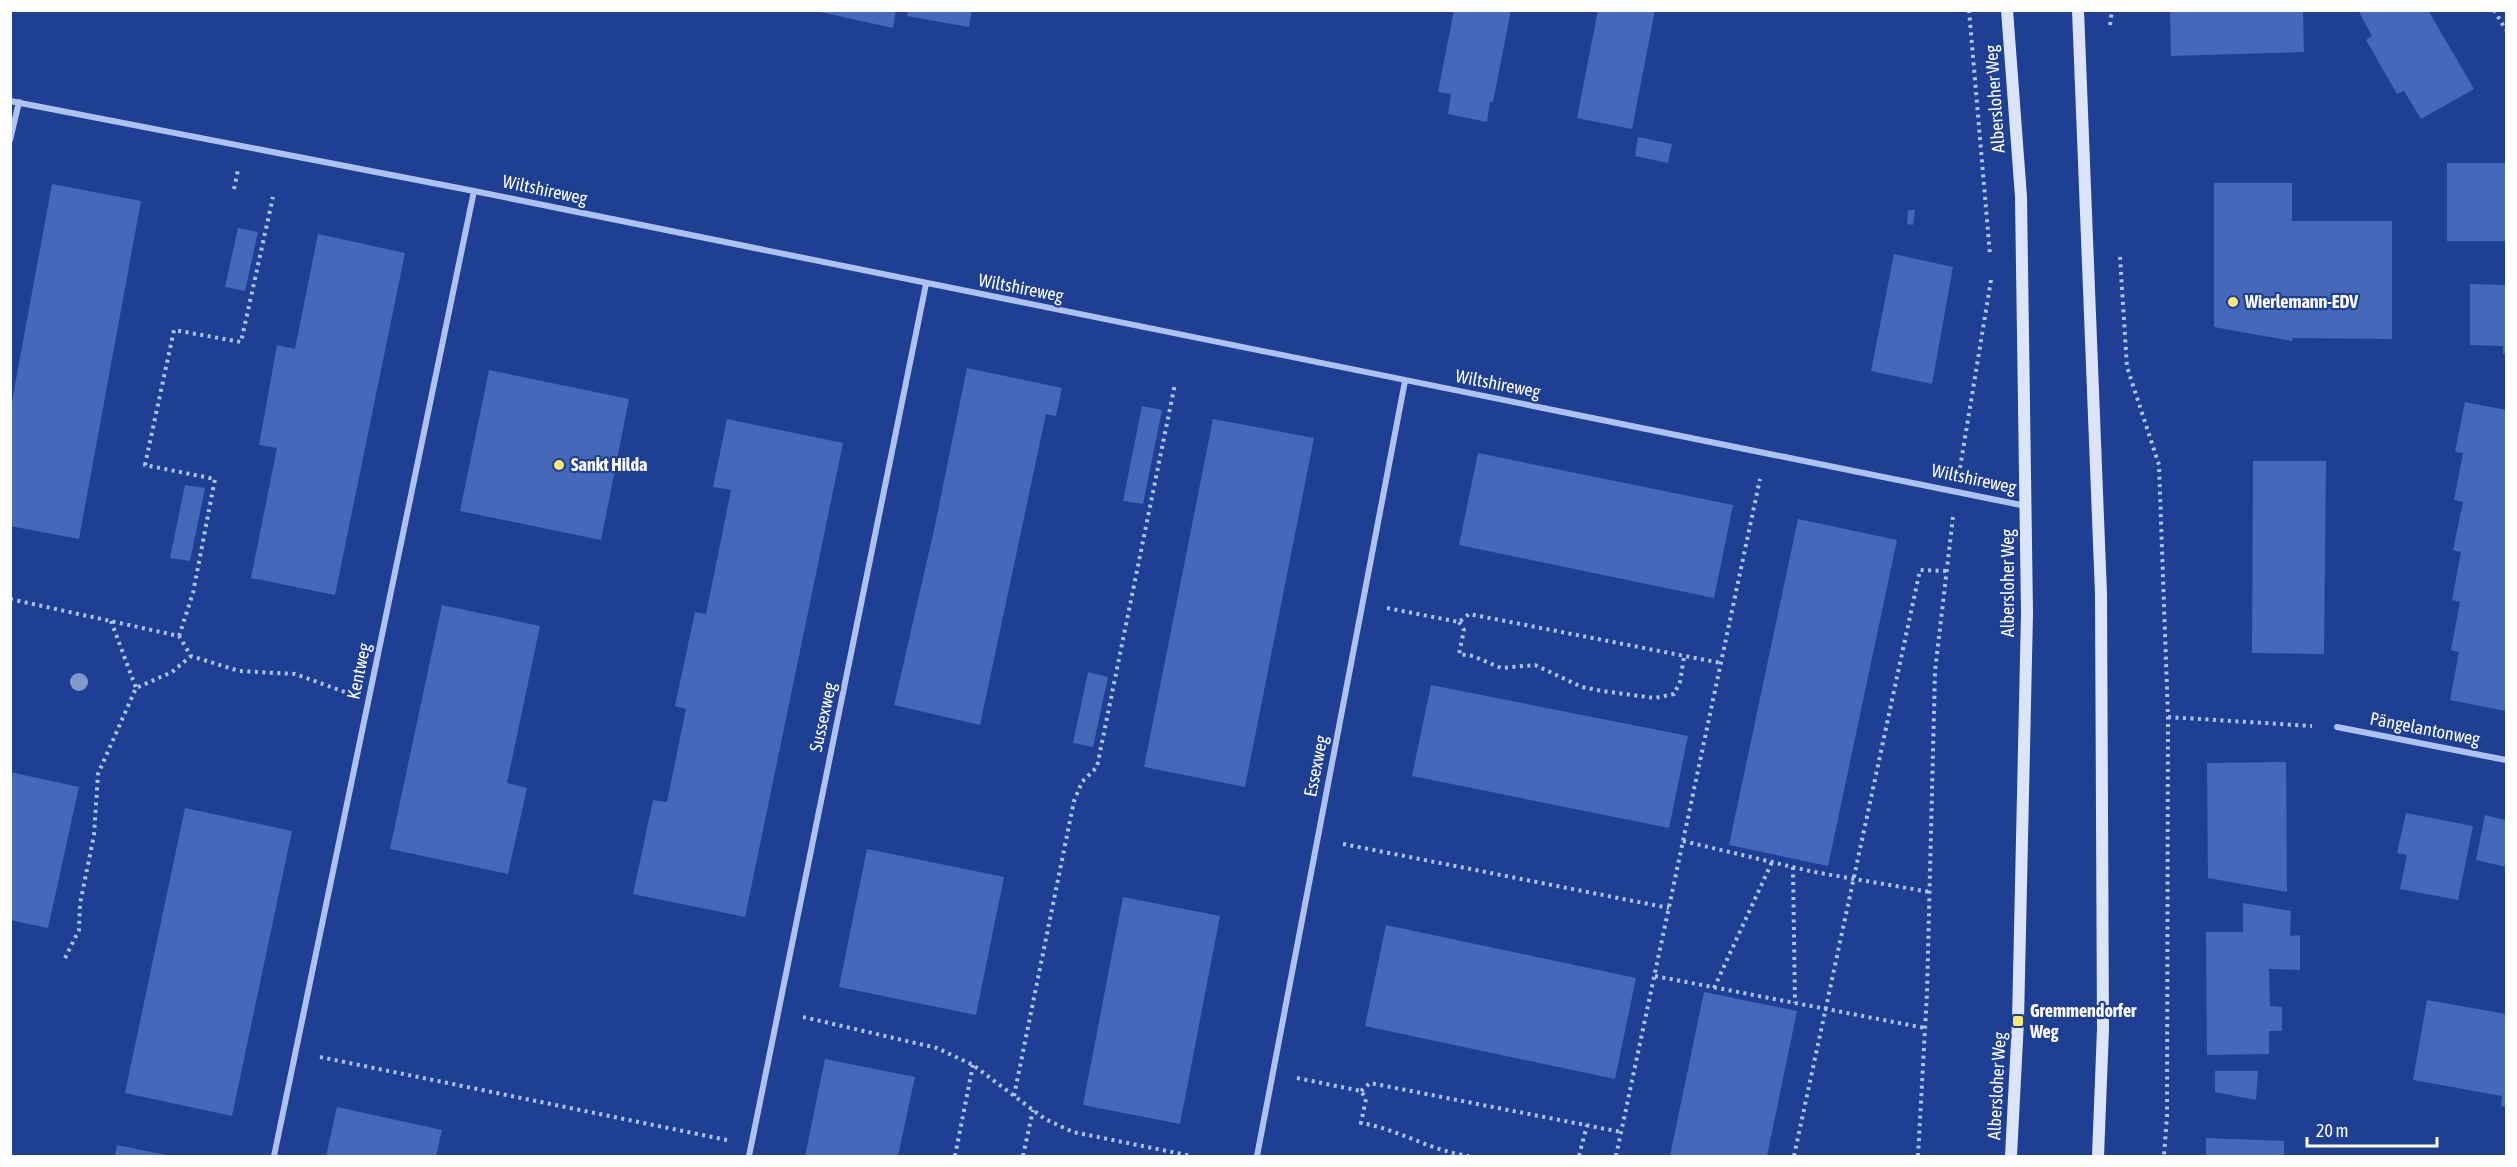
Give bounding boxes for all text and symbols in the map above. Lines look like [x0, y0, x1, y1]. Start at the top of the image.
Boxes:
street label: Albersloher Weg [1980, 44, 2009, 154]
street label: Wiltshireweg [501, 170, 590, 209]
street label: Wiltshireweg [977, 269, 1066, 306]
place label: Wierlemann-EDV [2244, 291, 2358, 312]
marker: Wierlemann-EDV [2226, 295, 2240, 309]
street label: Wiltshireweg [1454, 365, 1543, 402]
place label: Sankt Hilda [571, 454, 647, 475]
marker: Sankt Hilda [552, 458, 566, 472]
street label: Wiltshireweg [1930, 459, 2019, 498]
street label: Albersloher Weg [1997, 529, 2018, 637]
street label: Kentweg [342, 641, 375, 701]
street label: Sussexweg [805, 680, 840, 754]
street label: Pängelantonweg [2368, 708, 2482, 750]
street label: Essexweg [1299, 733, 1332, 798]
place label: Gremmendorfer Weg [2029, 1000, 2137, 1042]
marker: Gremmendorfer Weg [2011, 1014, 2025, 1028]
street label: Albersloher Weg [1983, 1031, 2010, 1141]
scale bar [2307, 1110, 2438, 1148]
text: 20 m [2316, 1120, 2348, 1141]

